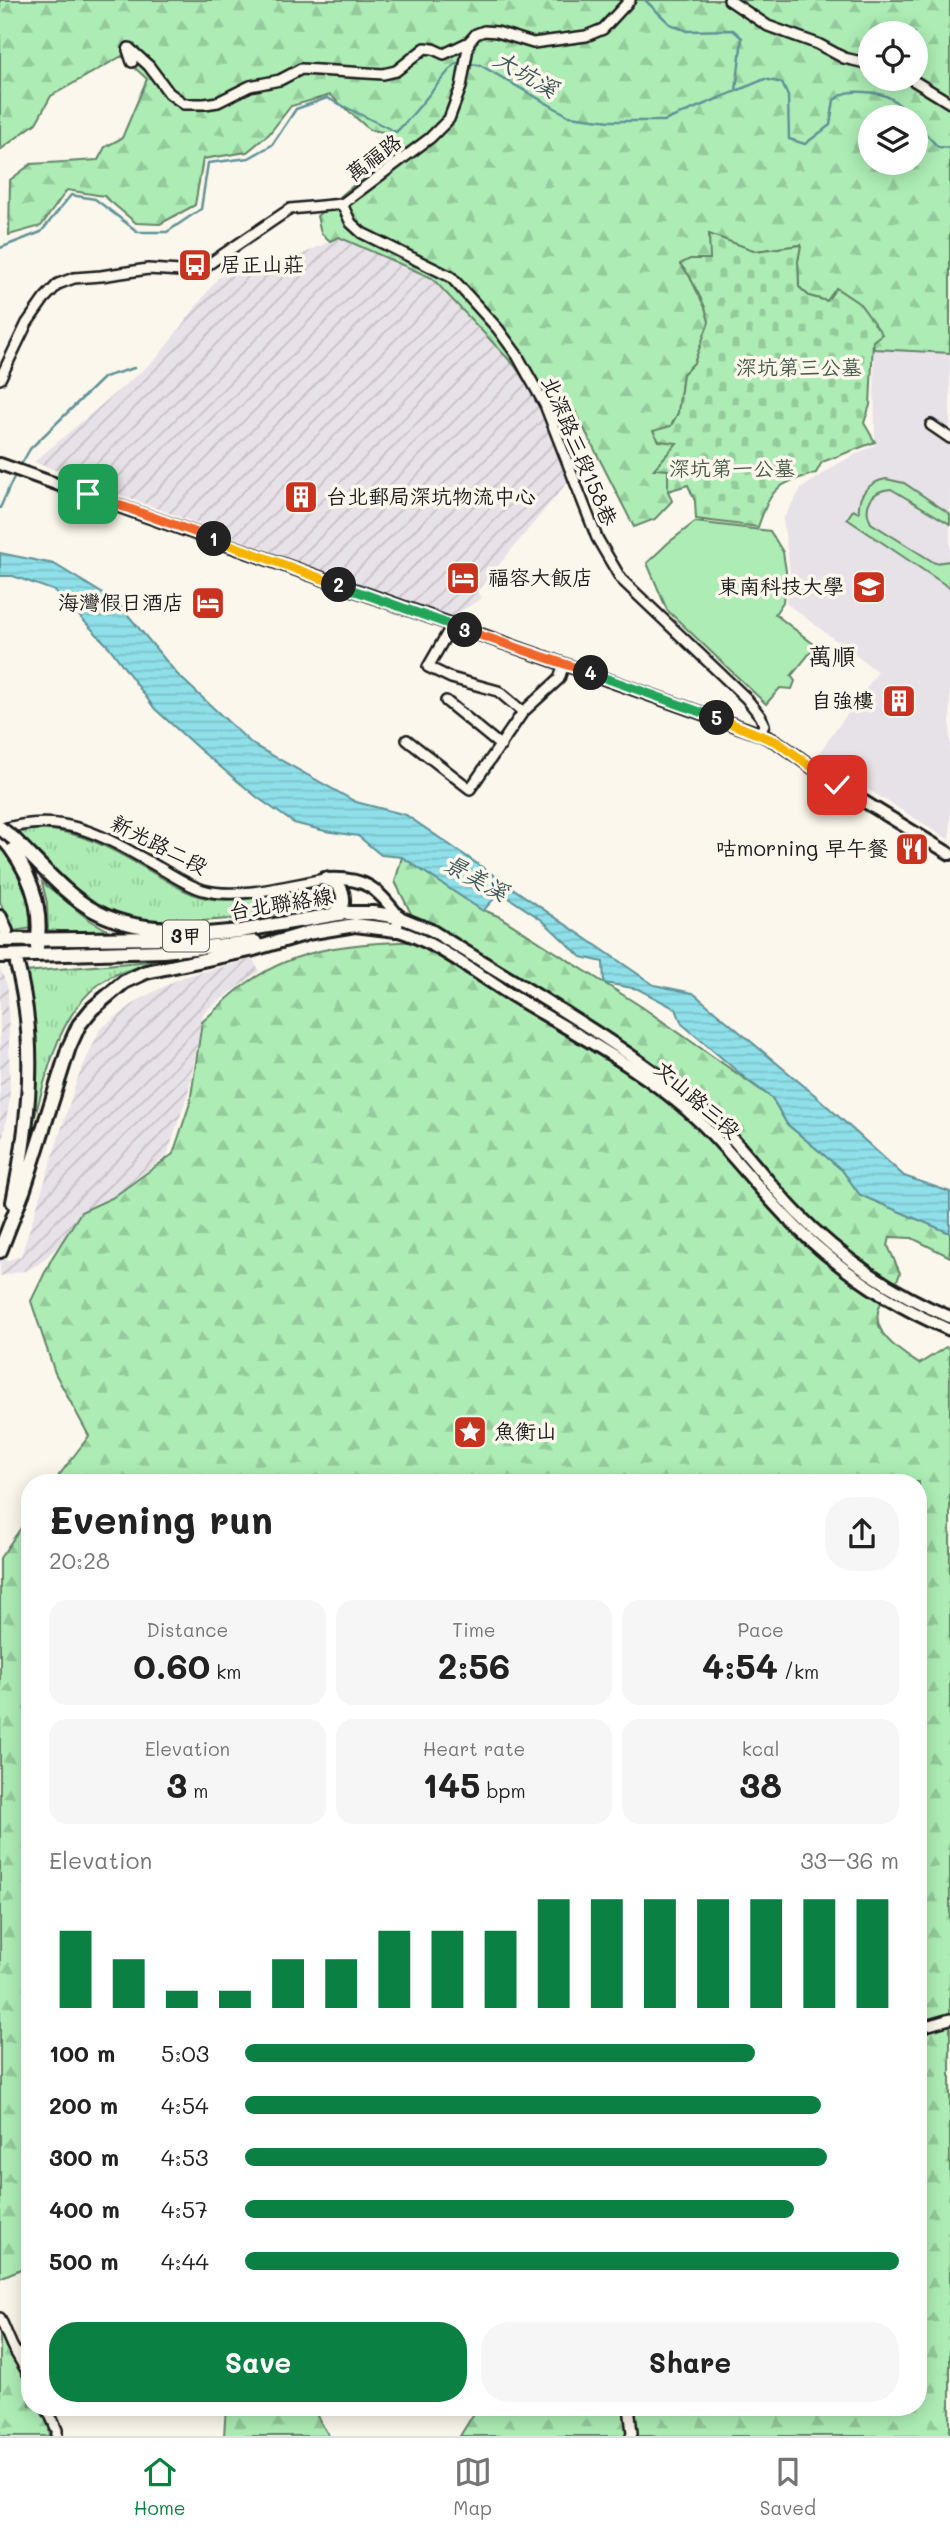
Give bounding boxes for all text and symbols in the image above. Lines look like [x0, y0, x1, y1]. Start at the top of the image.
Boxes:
map controls [858, 21, 928, 175]
button: locate [858, 21, 928, 91]
water label: 大坑溪 [489, 43, 566, 104]
button: layers [858, 105, 928, 175]
street label: 萬福路 [340, 127, 406, 187]
bus stop icon: 居正山莊 [176, 246, 214, 284]
place label: 居正山莊 [220, 250, 304, 277]
park label: 深坑第三公墓 [736, 353, 862, 380]
street label: 北深路三段158巷 [537, 371, 624, 529]
park label: 深坑第一公墓 [669, 454, 795, 481]
pin [58, 464, 118, 524]
icon: arrive [69, 475, 107, 513]
building icon: 台北郵局深坑物流中心 [282, 478, 320, 516]
place label: 台北郵局深坑物流中心 [326, 482, 536, 509]
pin: 1 [196, 522, 232, 556]
text: 1 [209, 526, 218, 551]
hotel icon: 福容大飯店 [444, 559, 482, 597]
place label: 福容大飯店 [488, 563, 593, 590]
pin: 2 [322, 568, 356, 602]
school or university icon: 東南科技大學 [850, 568, 888, 606]
text: 2 [333, 572, 344, 597]
place label: 東南科技大學 [718, 572, 844, 599]
hotel icon: 海灣假日酒店 [189, 584, 227, 622]
place label: 海灣假日酒店 [58, 588, 184, 615]
pin: 3 [448, 612, 482, 648]
text: 3 [459, 617, 470, 642]
district label: 萬順 [808, 640, 856, 671]
pin: 4 [574, 656, 608, 690]
text: 4 [584, 660, 597, 685]
building icon: 自強樓 [880, 682, 918, 720]
place label: 自強樓 [811, 686, 874, 713]
pin: 5 [700, 700, 734, 736]
text: 5 [711, 705, 722, 730]
pin [807, 755, 867, 815]
icon: check [818, 766, 856, 804]
street label: 新光路二段 [107, 808, 213, 880]
restaurant icon: 咕morning 早午餐 [893, 830, 931, 868]
place label: 咕morning 早午餐 [716, 834, 888, 861]
water label: 景美溪 [439, 847, 516, 908]
street label: 台北聯絡線 [227, 881, 335, 924]
road number: 3甲 [163, 920, 209, 952]
street label: 文山路三段 [650, 1054, 746, 1143]
place icon: 魚衡山 [451, 1413, 489, 1451]
place label: 魚衡山 [494, 1417, 557, 1444]
text: Evening run [49, 1494, 273, 1544]
button: share [825, 1497, 899, 1571]
text: 20:28 [49, 1545, 110, 1575]
text: Distance [146, 1617, 228, 1642]
text: Time [452, 1617, 496, 1642]
text: Pace [737, 1617, 784, 1642]
text: 0.60 [133, 1642, 210, 1688]
text: 2:56 [438, 1642, 510, 1688]
text: 4:54 [702, 1642, 778, 1688]
text: km [210, 1659, 241, 1684]
text: /km [778, 1659, 819, 1684]
text: Elevation [145, 1736, 230, 1761]
text: Heart rate [423, 1736, 525, 1761]
text: kcal [742, 1736, 780, 1761]
text: 3 [166, 1761, 187, 1807]
text: 145 [422, 1761, 481, 1807]
text: 38 [739, 1761, 782, 1807]
text: m [187, 1778, 208, 1803]
text: bpm [481, 1778, 526, 1803]
text: Elevation [49, 1845, 152, 1875]
text: 33–36 m [800, 1845, 899, 1875]
text: 100 m [49, 2038, 115, 2068]
text: 5:03 [161, 2038, 209, 2068]
text: 200 m [49, 2090, 118, 2120]
text: 4:54 [161, 2090, 209, 2120]
text: 300 m [49, 2142, 119, 2172]
text: 4:53 [161, 2142, 209, 2172]
text: 400 m [49, 2194, 120, 2224]
text: 4:57 [161, 2194, 208, 2224]
text: 500 m [49, 2246, 119, 2276]
text: 4:44 [161, 2246, 209, 2276]
button: Save [49, 2322, 467, 2402]
button: Share [481, 2322, 899, 2402]
tab: Home [134, 2453, 186, 2520]
tab: Map [453, 2453, 492, 2520]
tab: Saved [760, 2453, 816, 2520]

